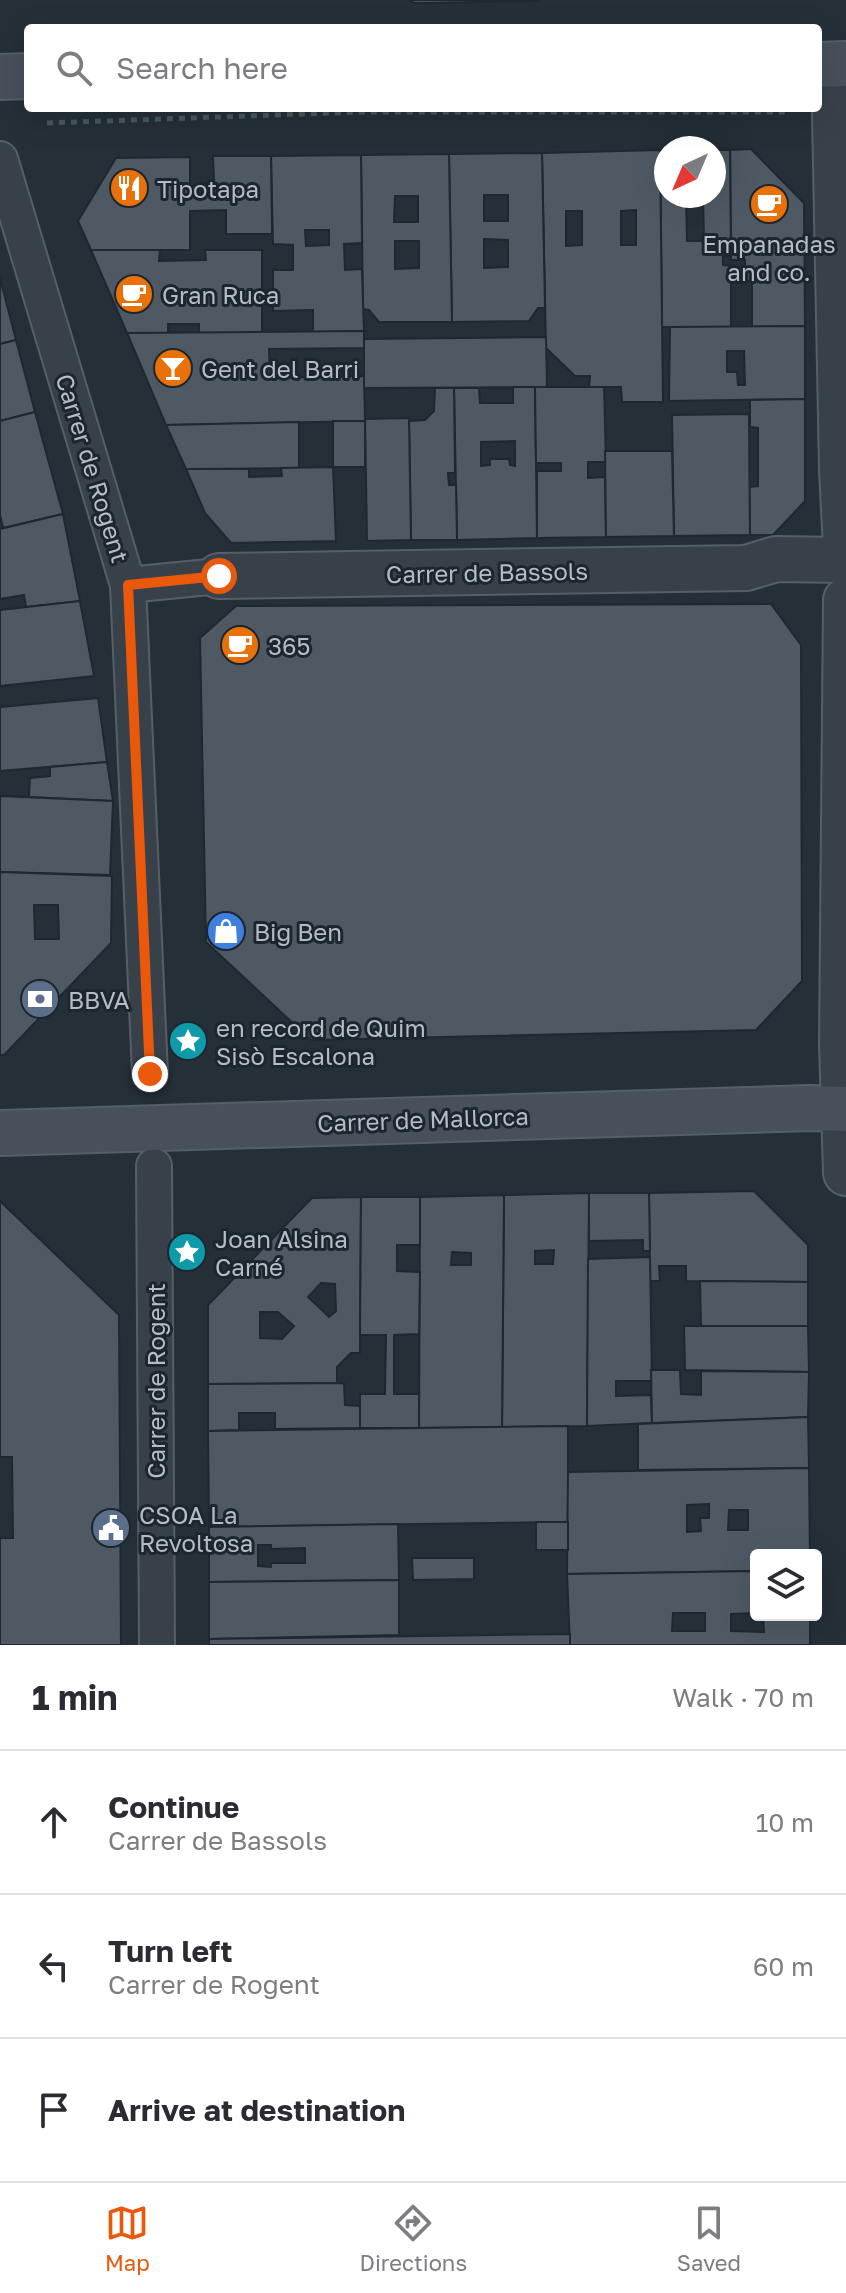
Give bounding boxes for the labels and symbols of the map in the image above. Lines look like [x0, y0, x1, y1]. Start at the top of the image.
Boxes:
north arrow [654, 136, 726, 208]
restaurant icon: Tipotapa [108, 167, 150, 209]
place label: Tipotapa [157, 174, 259, 203]
cafe icon: Empanadas and co. [748, 183, 790, 225]
place label: Empanadas and co. [702, 229, 836, 286]
cafe icon: Gran Ruca [113, 273, 155, 315]
place label: Gran Ruca [162, 280, 279, 309]
bar icon: Gent del Barri [152, 347, 194, 389]
place label: Gent del Barri [201, 354, 359, 383]
street label: Carrer de Rogent [51, 370, 135, 566]
street label: Carrer de Bassols [386, 556, 588, 588]
route start [201, 558, 237, 594]
cafe icon: 365 [219, 624, 261, 666]
place label: 365 [268, 631, 310, 660]
shop icon: Big Ben [205, 910, 247, 952]
place label: Big Ben [254, 917, 342, 946]
bank icon: BBVA [19, 978, 61, 1020]
place label: BBVA [68, 985, 130, 1014]
place label: en record de Quim Sisò Escalona [216, 1013, 426, 1070]
place icon: en record de Quim Sisò Escalona [167, 1020, 209, 1062]
route end [132, 1056, 168, 1092]
street label: Carrer de Mallorca [317, 1101, 529, 1137]
place label: Joan Alsina Carné [215, 1224, 348, 1281]
place icon: Joan Alsina Carné [166, 1231, 208, 1273]
street label: Carrer de Rogent [141, 1283, 170, 1479]
place label: CSOA La Revoltosa [139, 1500, 253, 1557]
public building icon: CSOA La Revoltosa [90, 1507, 132, 1549]

